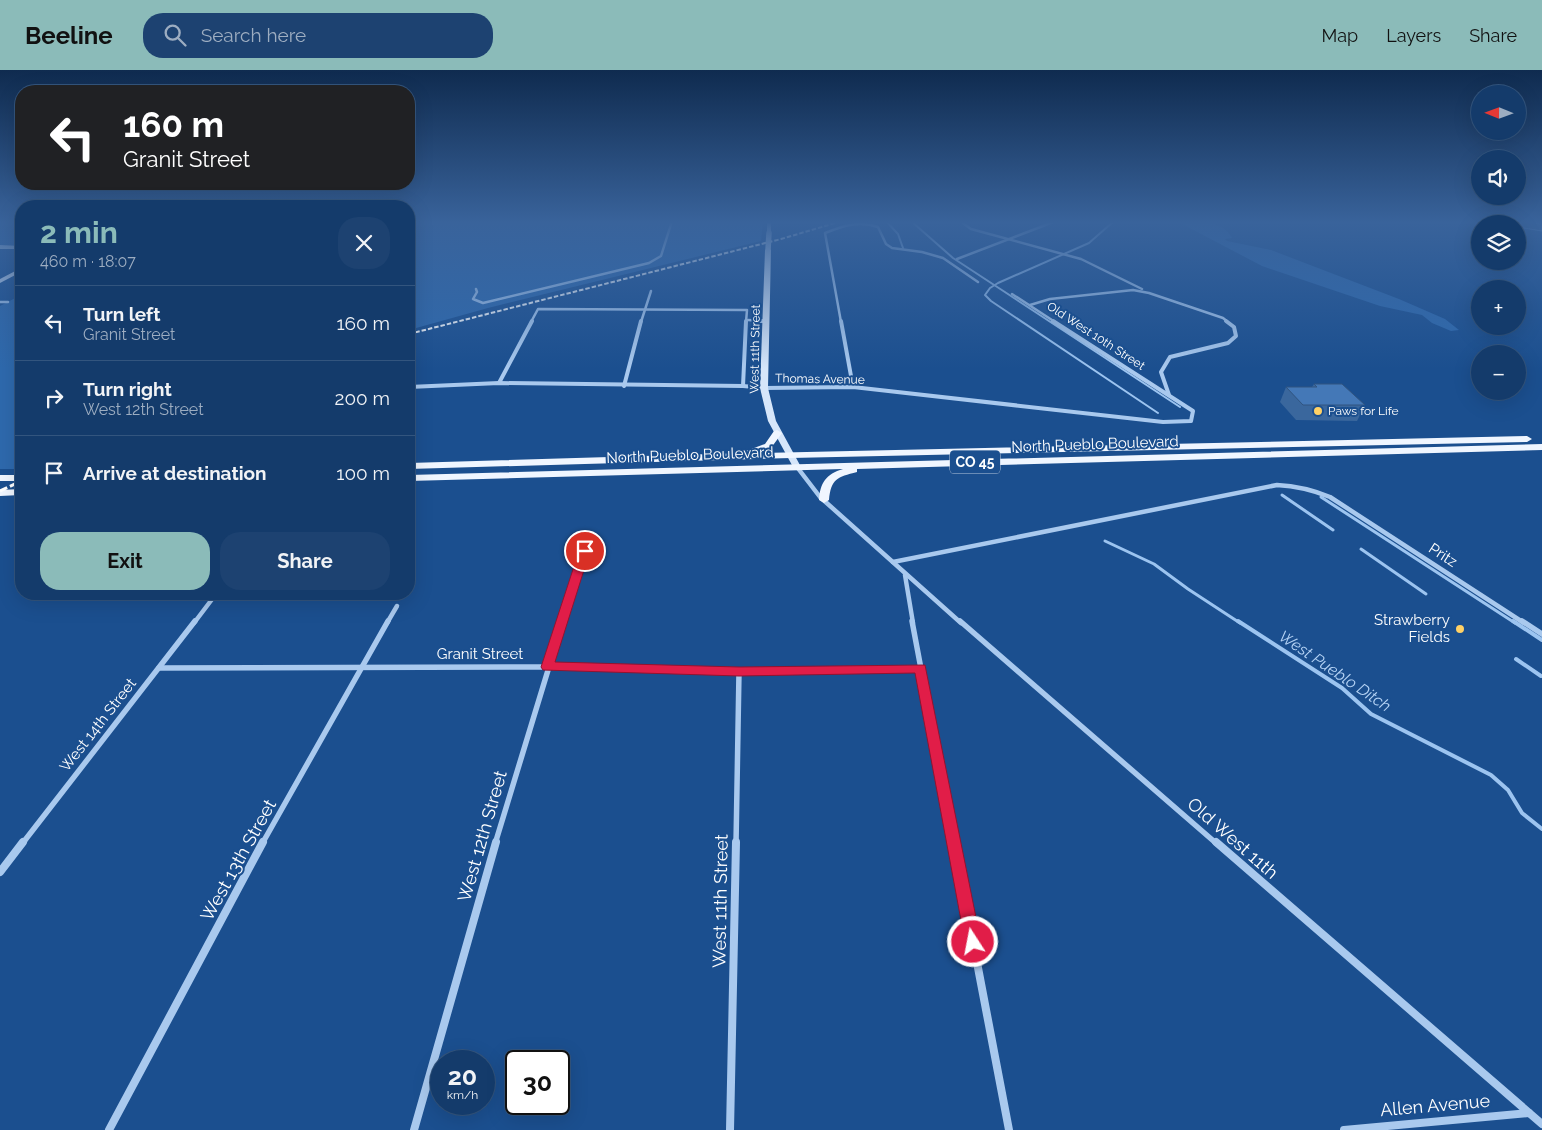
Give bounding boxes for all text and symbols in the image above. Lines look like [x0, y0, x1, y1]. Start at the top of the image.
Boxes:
search box [143, 13, 493, 58]
text: Beeline [25, 21, 113, 50]
icon: search [161, 21, 189, 49]
text: Search here [201, 24, 306, 46]
text: Map [1322, 25, 1358, 46]
text: Layers [1386, 25, 1441, 46]
text: Share [1469, 25, 1517, 46]
north arrow [1471, 85, 1526, 140]
map controls [1471, 85, 1526, 400]
text: 160 m [123, 104, 224, 145]
icon: left [40, 105, 105, 170]
text: Granit Street [123, 146, 250, 172]
button: sound [1471, 150, 1526, 205]
text: 2 min [40, 215, 118, 250]
button: layers [1471, 215, 1526, 270]
button: close [338, 217, 390, 269]
text: 460 m · 18:07 [40, 252, 136, 271]
button: + [1471, 280, 1526, 335]
street label: Old West 10th Street [1044, 299, 1148, 373]
text: Turn left [83, 303, 160, 325]
street label: West 11th Street [747, 304, 763, 394]
icon: left [40, 309, 68, 337]
text: 160 m [336, 312, 390, 334]
text: Granit Street [83, 325, 175, 344]
button: − [1471, 345, 1526, 400]
street label: Thomas Avenue [775, 371, 865, 387]
text: Turn right [83, 378, 172, 400]
icon: right [40, 384, 68, 412]
text: 200 m [335, 387, 390, 409]
text: West 12th Street [83, 400, 204, 419]
place label: Paws for Life [1328, 404, 1399, 418]
marker: Paws for Life [1312, 405, 1324, 417]
street label: North Pueblo Boulevard [1011, 432, 1179, 456]
street label: North Pueblo Boulevard [606, 443, 774, 467]
road number: CO 45 [950, 451, 1000, 474]
icon: arrive [40, 459, 68, 487]
text: Arrive at destination [83, 462, 267, 484]
text: 100 m [336, 462, 390, 484]
pin [564, 530, 606, 572]
button: Exit [40, 532, 210, 590]
button: Share [220, 532, 390, 590]
icon: arrive [571, 537, 599, 565]
street label: Pritz [1425, 539, 1461, 571]
place label: Strawberry Fields [1374, 611, 1450, 646]
marker: Strawberry Fields [1454, 623, 1466, 635]
water label: West Pueblo Ditch [1275, 626, 1395, 716]
street label: Granit Street [437, 645, 523, 663]
street label: West 14th Street [56, 675, 140, 775]
street label: West 12th Street [453, 768, 511, 904]
street label: Old West 11th [1183, 793, 1283, 883]
street label: West 13th Street [196, 796, 280, 924]
street label: West 11th Street [708, 834, 732, 968]
position arrow [946, 915, 998, 967]
speed limit sign: 30 [505, 1050, 570, 1115]
text: 20 [448, 1061, 477, 1091]
text: km/h [447, 1088, 478, 1102]
street label: Allen Avenue [1379, 1090, 1491, 1120]

